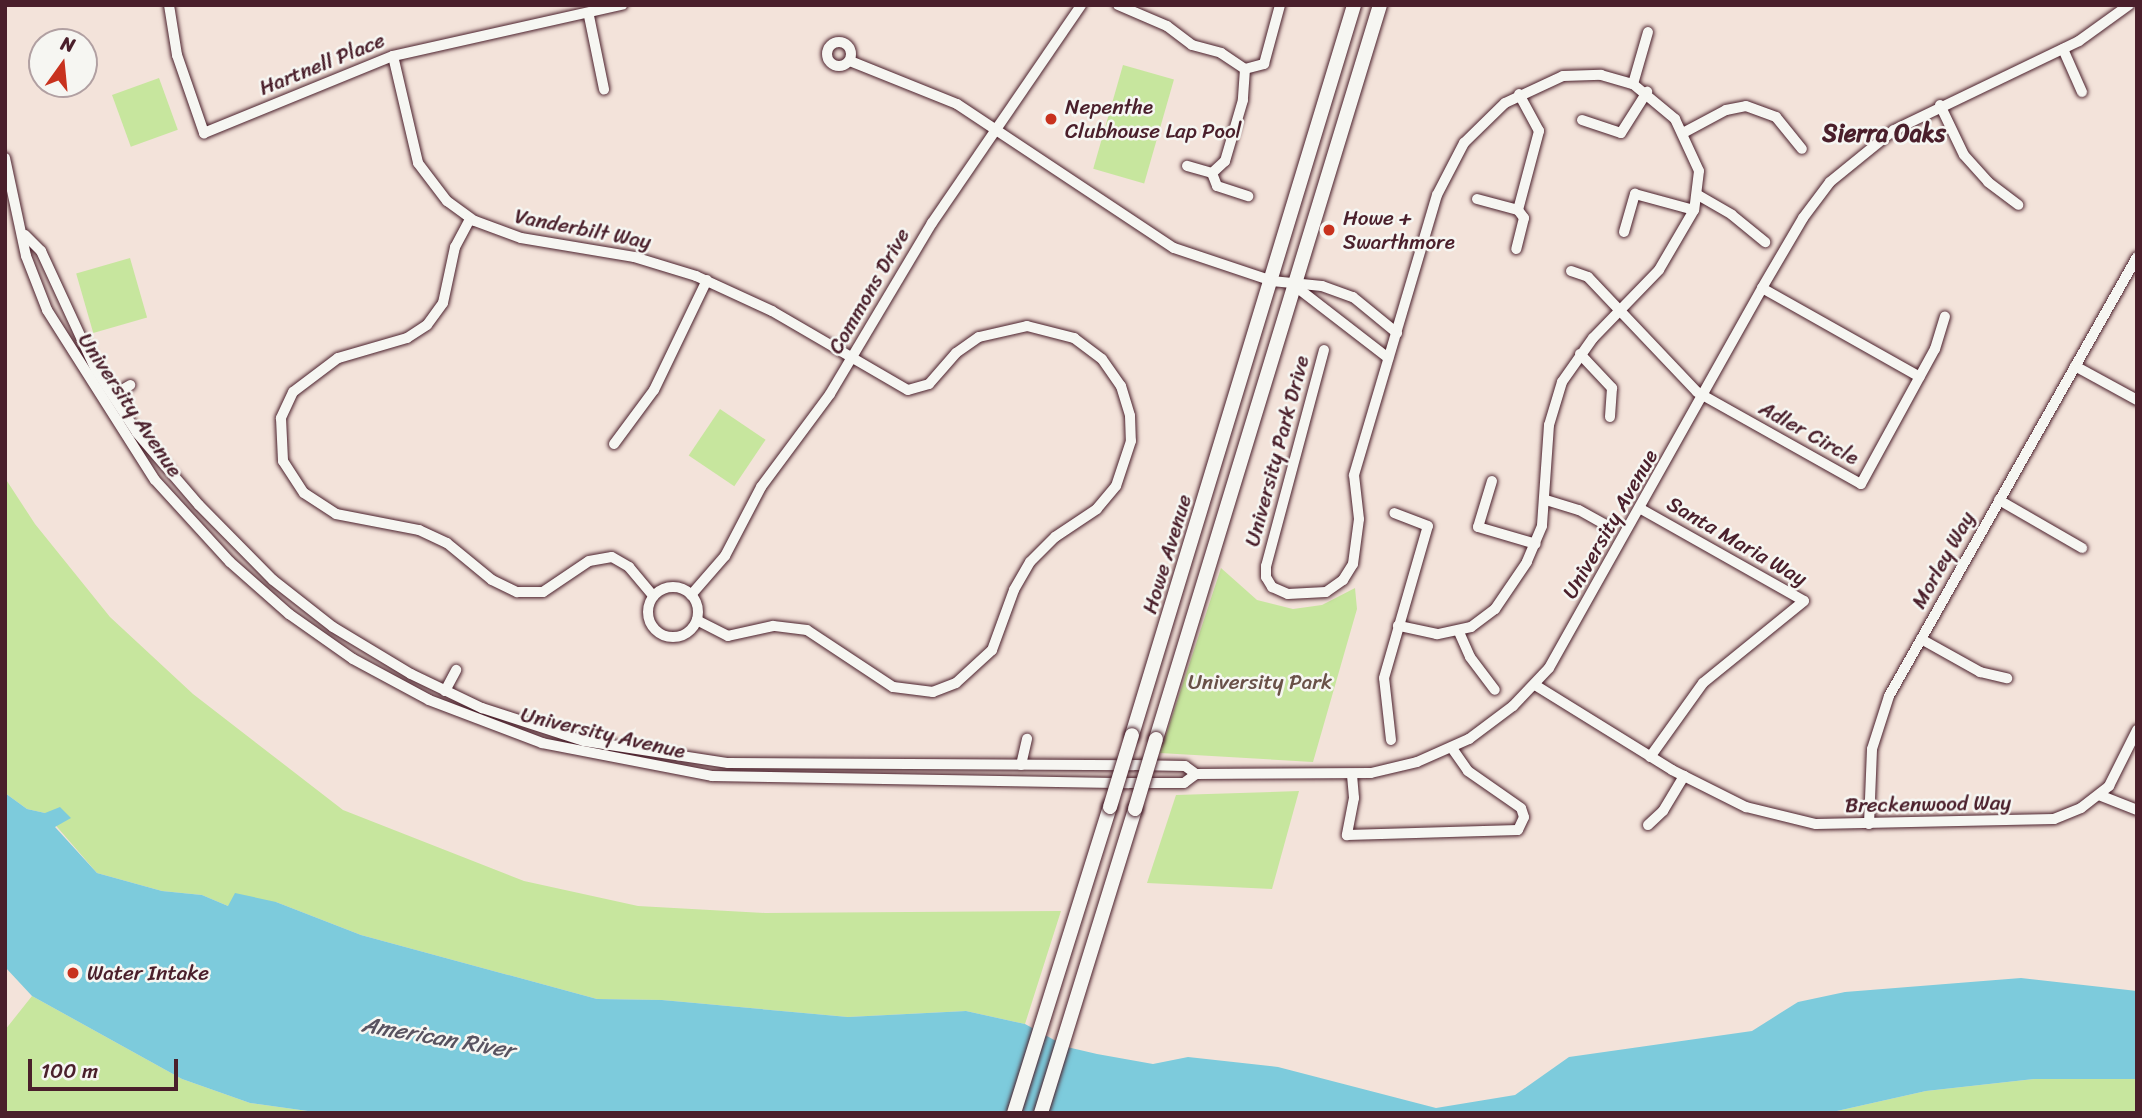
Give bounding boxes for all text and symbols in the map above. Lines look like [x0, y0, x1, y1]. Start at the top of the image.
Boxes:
text: N [57, 27, 79, 62]
street label: Hartnell Place [255, 27, 389, 101]
north arrow [28, 28, 98, 98]
place label: Nepenthe Clubhouse Lap Pool [1065, 94, 1242, 144]
marker: Nepenthe Clubhouse Lap Pool [1043, 111, 1059, 127]
district label: Sierra Oaks [1822, 120, 1946, 148]
street label: Vanderbilt Way [513, 203, 653, 255]
place label: Howe + Swarthmore [1343, 205, 1455, 255]
marker: Howe + Swarthmore [1321, 222, 1337, 238]
street label: Commons Drive [823, 224, 915, 358]
street label: University Avenue [73, 328, 187, 482]
street label: University Park Drive [1239, 353, 1315, 549]
street label: Adler Circle [1755, 395, 1863, 471]
street label: University Avenue [1557, 445, 1663, 603]
street label: Howe Avenue [1137, 491, 1197, 617]
street label: Santa Maria Way [1663, 491, 1811, 591]
street label: Morley Way [1906, 507, 1980, 613]
park label: University Park [1188, 669, 1332, 695]
street label: University Avenue [518, 702, 688, 764]
street label: Breckenwood Way [1845, 790, 2011, 818]
place label: Water Intake [87, 960, 209, 986]
marker: Water Intake [65, 965, 81, 981]
water label: American River [360, 1011, 516, 1065]
scale bar [32, 1044, 182, 1088]
text: 100 m [41, 1052, 98, 1090]

